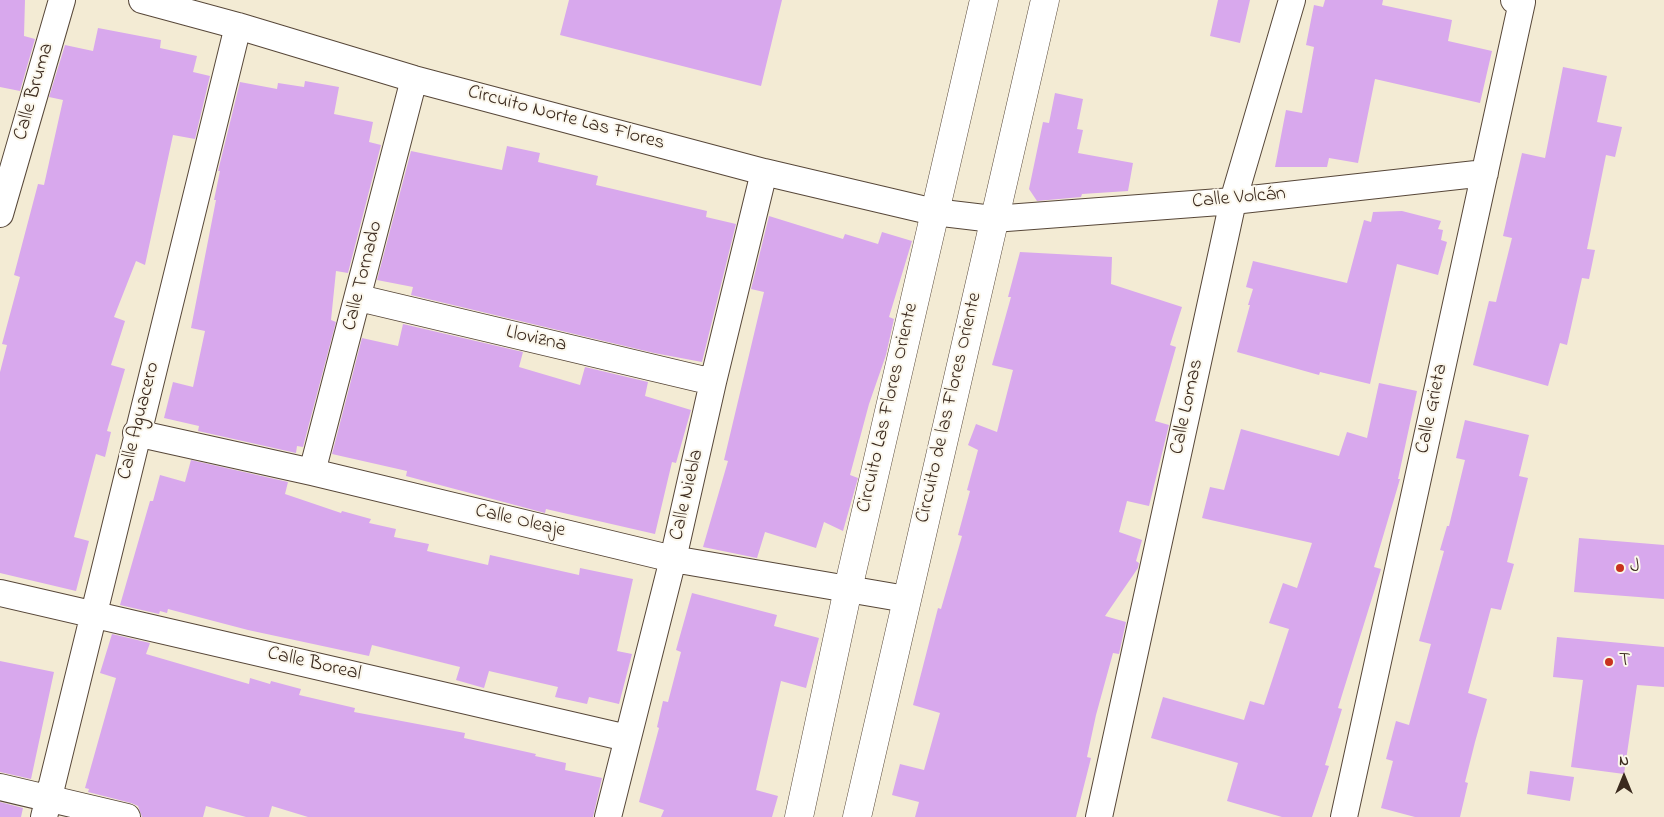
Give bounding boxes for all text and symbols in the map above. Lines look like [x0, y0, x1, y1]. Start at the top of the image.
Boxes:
street label: Calle Bruma [10, 41, 60, 143]
street label: Circuito Norte Las Flores [465, 81, 667, 157]
street label: Calle Volcán [1191, 183, 1287, 215]
street label: Calle Tornado [339, 219, 389, 333]
street label: Circuito de las Flores Oriente [912, 290, 988, 526]
street label: Circuito Las Flores Oriente [853, 301, 925, 515]
street label: Llovizna [503, 321, 569, 359]
street label: Calle Lomas [1166, 357, 1210, 457]
street label: Calle Aguacero [114, 360, 166, 482]
street label: Calle Grieta [1412, 362, 1454, 456]
street label: Calle Niebla [666, 447, 710, 543]
street label: Calle Oleaje [473, 500, 567, 544]
place label: J [1630, 556, 1640, 580]
marker: J [1614, 562, 1626, 574]
street label: Calle Boreal [265, 643, 363, 687]
place label: T [1619, 650, 1630, 674]
marker: T [1603, 656, 1615, 668]
text: N [1619, 751, 1629, 772]
north arrow [1599, 752, 1649, 802]

